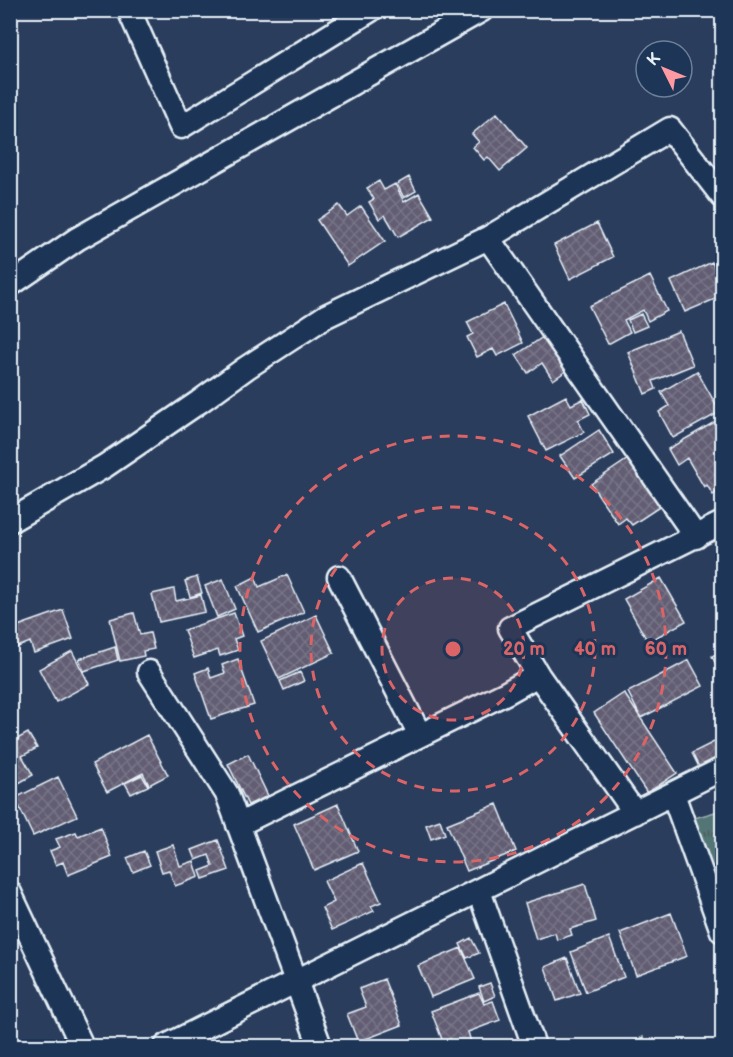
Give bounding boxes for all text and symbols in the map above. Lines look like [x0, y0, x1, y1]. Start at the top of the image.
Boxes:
north arrow [634, 39, 694, 99]
text: K [643, 49, 665, 70]
centre of rings [443, 639, 463, 659]
text: 20 m [503, 639, 545, 660]
text: 40 m [574, 639, 616, 660]
text: 60 m [645, 639, 687, 660]

